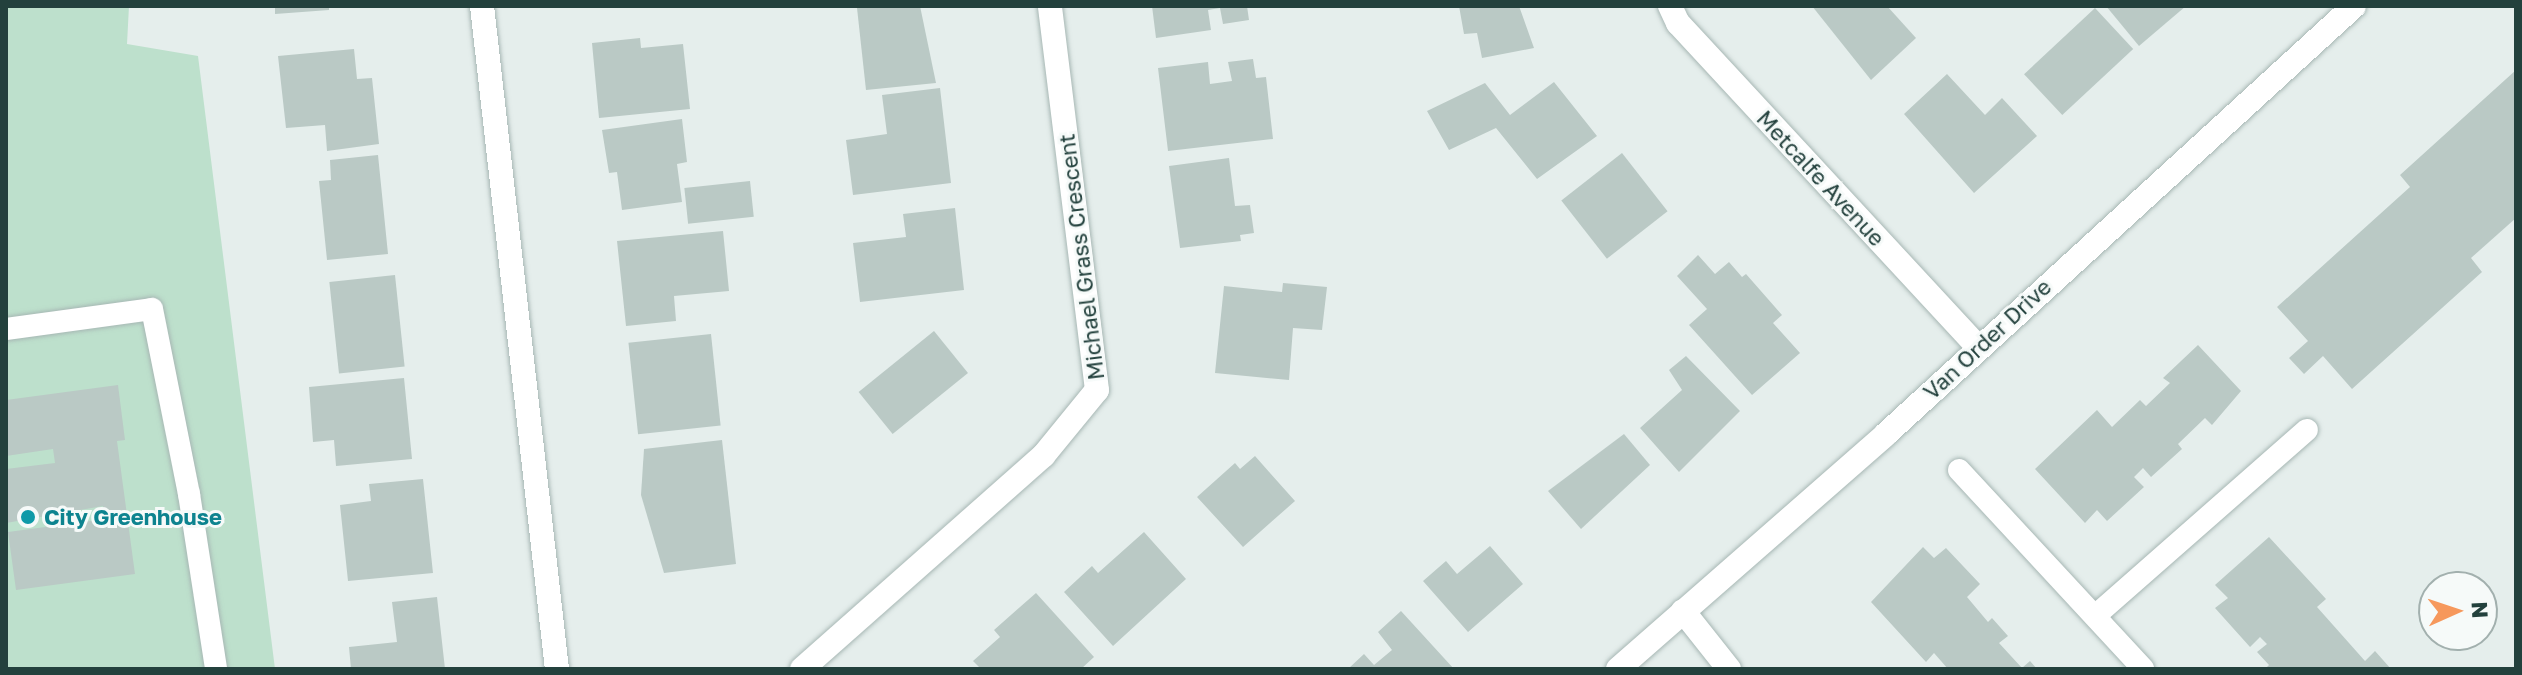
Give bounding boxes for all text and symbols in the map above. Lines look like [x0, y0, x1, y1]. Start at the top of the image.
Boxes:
street label: Metcalfe Avenue [1752, 105, 1890, 251]
street label: Michael Grass Crescent [1053, 132, 1109, 382]
street label: Van Order Drive [1918, 273, 2056, 405]
place label: City Greenhouse [44, 504, 222, 530]
marker: City Greenhouse [19, 508, 37, 526]
north arrow [2418, 571, 2498, 651]
text: N [2467, 601, 2494, 619]

